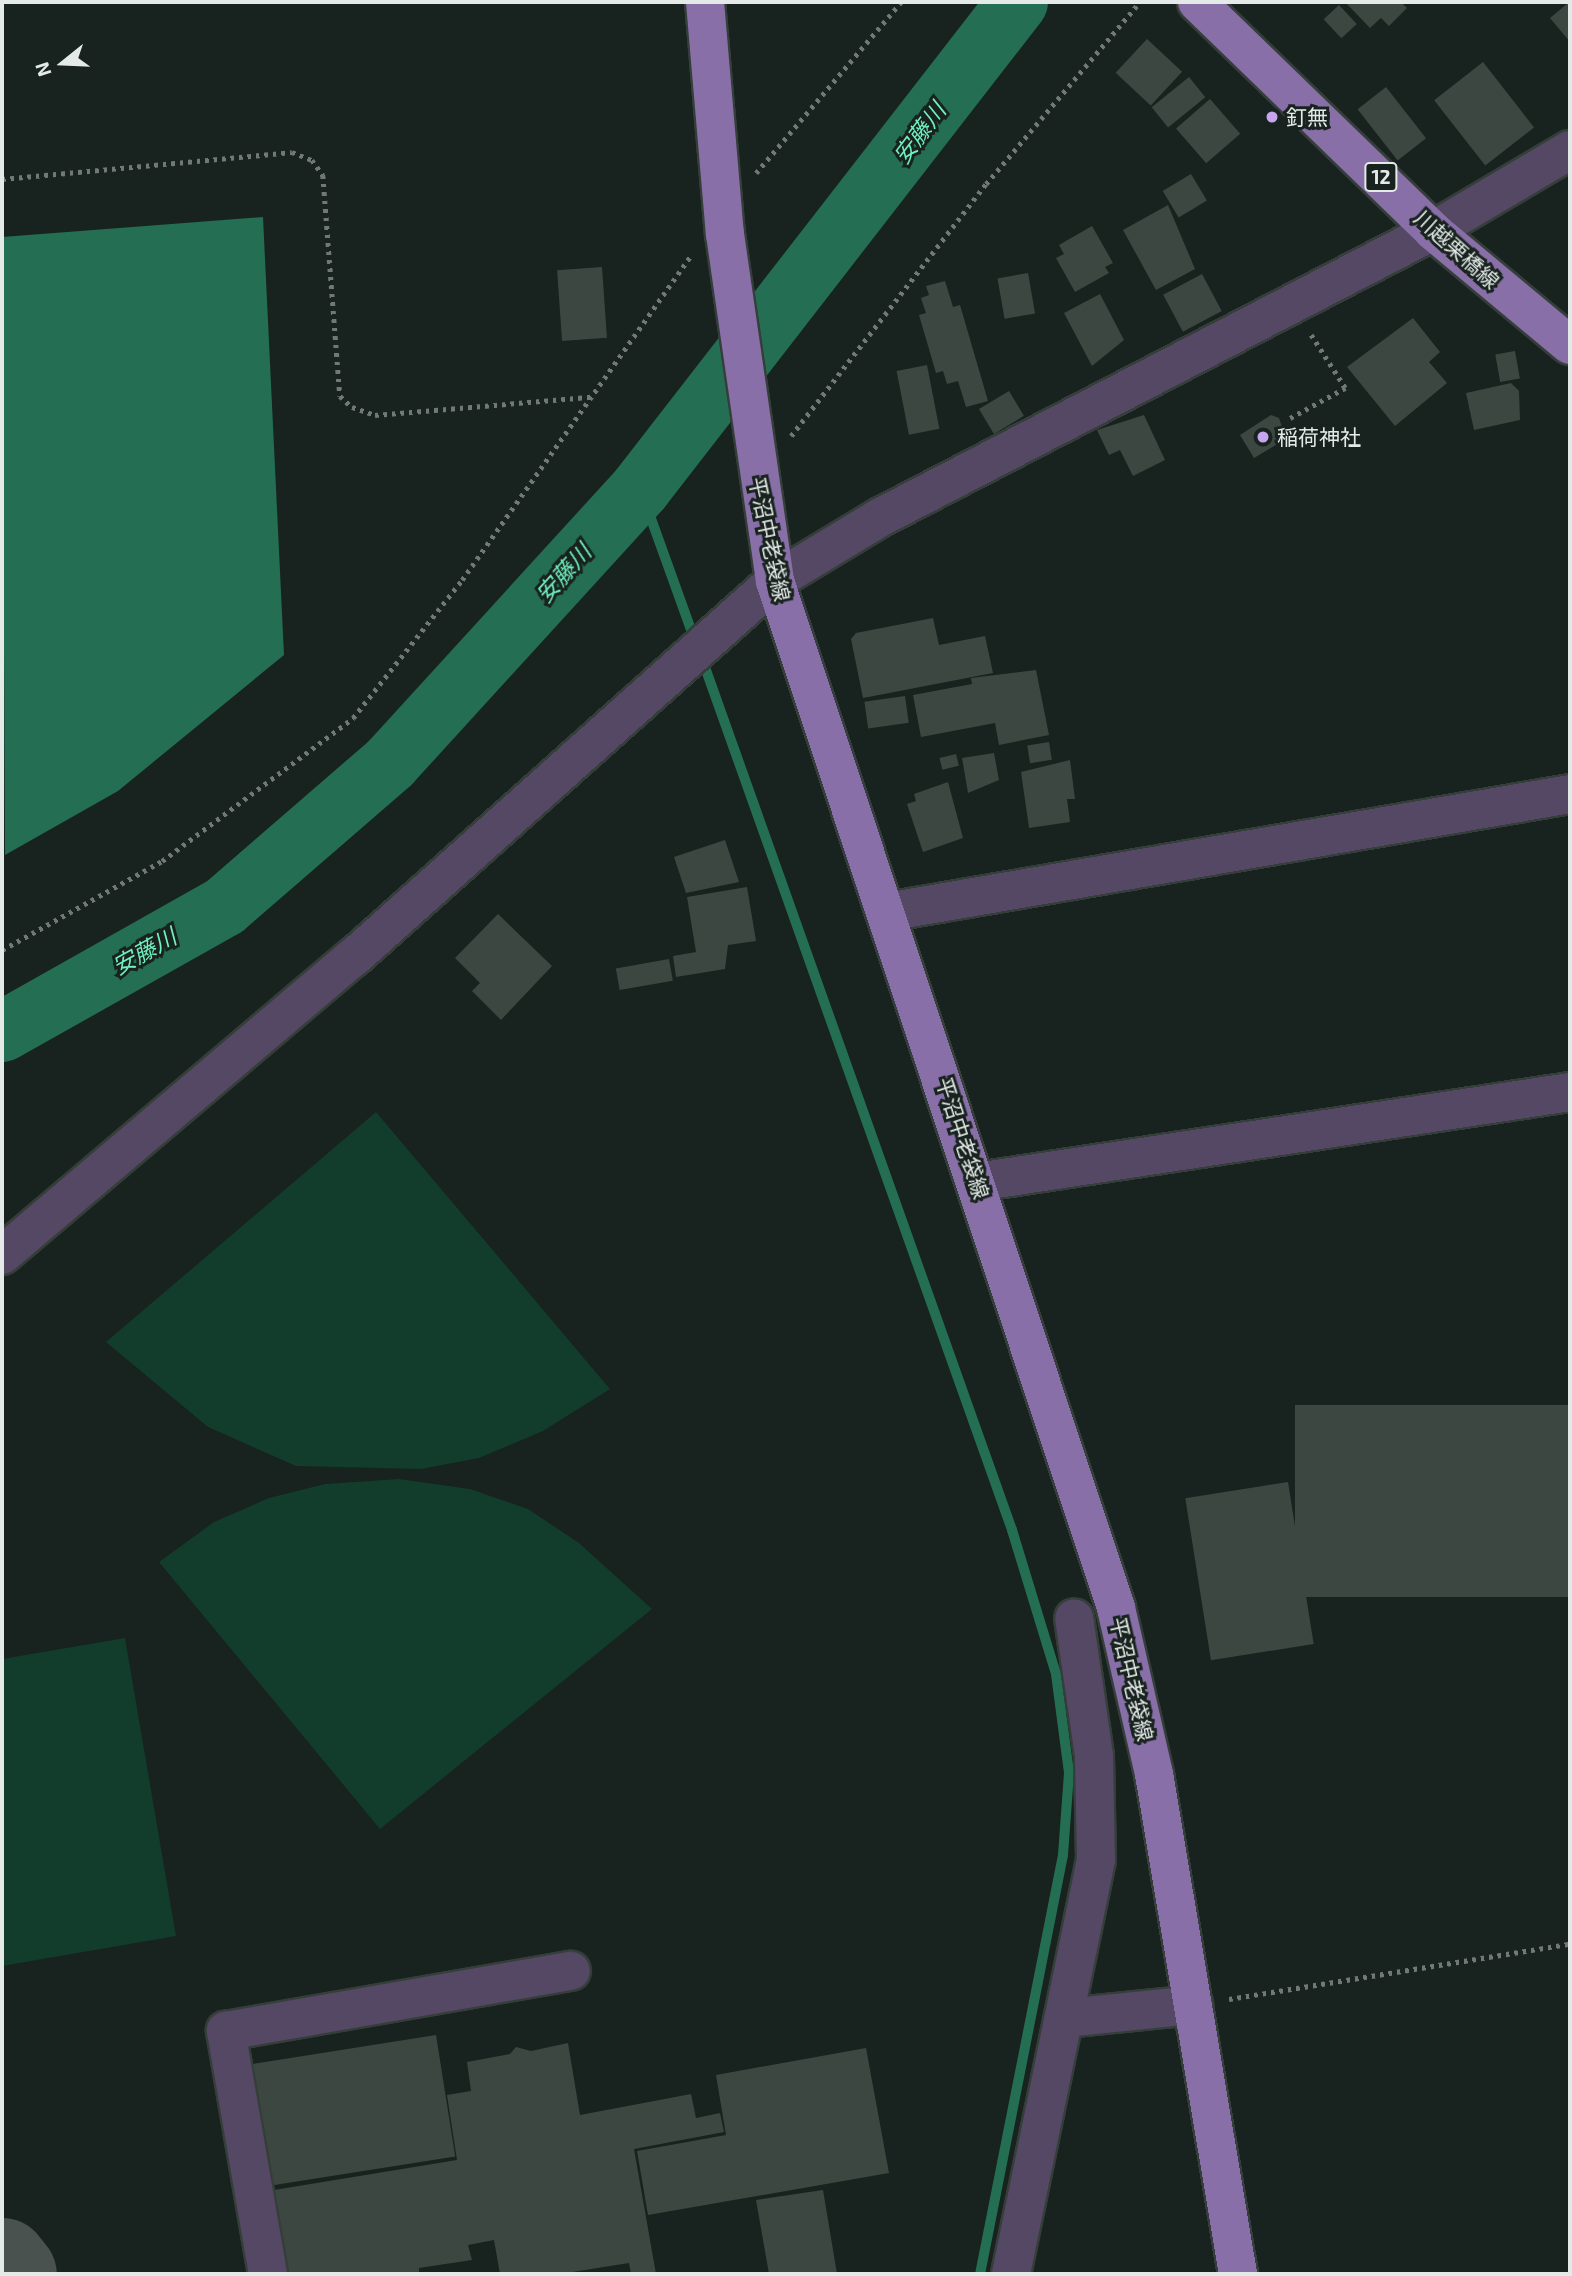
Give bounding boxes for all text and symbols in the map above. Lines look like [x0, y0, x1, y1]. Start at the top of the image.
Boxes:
north arrow [28, 28, 98, 98]
text: N [29, 60, 56, 80]
water label: 安藤川 [887, 97, 951, 169]
place label: 釘無 [1286, 104, 1328, 130]
marker: 釘無 [1264, 109, 1280, 125]
road number: 12 [1364, 162, 1398, 192]
street label: 川越栗橋線 [1410, 205, 1504, 293]
place label: 稲荷神社 [1277, 424, 1361, 450]
marker: 稲荷神社 [1255, 429, 1271, 445]
street label: 平沼中老袋線 [745, 475, 795, 603]
water label: 安藤川 [530, 538, 596, 608]
water label: 安藤川 [107, 922, 181, 980]
street label: 平沼中老袋線 [932, 1074, 994, 1202]
street label: 平沼中老袋線 [1106, 1615, 1158, 1743]

